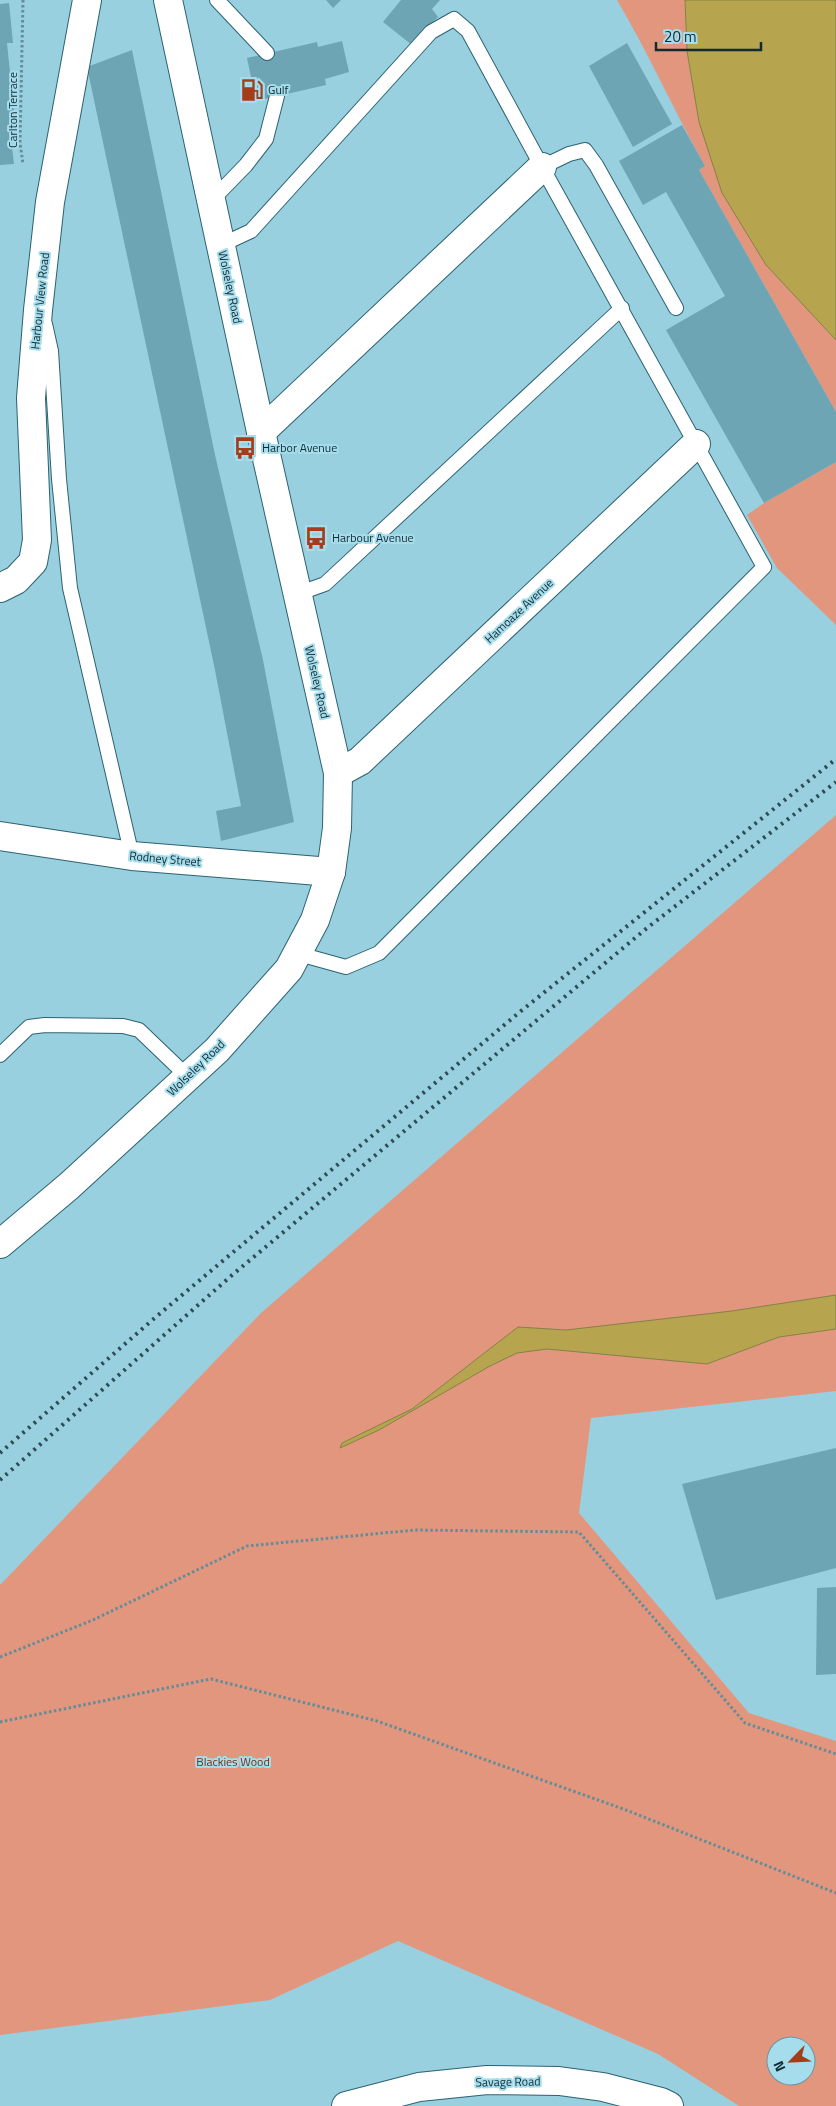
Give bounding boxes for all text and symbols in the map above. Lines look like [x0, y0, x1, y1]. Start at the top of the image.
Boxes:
scale bar [656, 20, 761, 52]
text: 20 m [664, 25, 697, 48]
street label: Carlton Terrace [3, 72, 22, 148]
fuel station icon: Gulf [239, 77, 265, 103]
place label: Gulf [268, 80, 289, 99]
street label: Wolseley Road [213, 249, 248, 325]
street label: Harbour View Road [25, 251, 54, 350]
bus stop icon: Harbor Avenue [232, 435, 258, 461]
place label: Harbor Avenue [262, 438, 337, 457]
bus stop icon: Harbour Avenue [303, 525, 329, 551]
place label: Harbour Avenue [332, 528, 414, 547]
street label: Hamoaze Avenue [480, 574, 557, 648]
street label: Wolseley Road [300, 644, 335, 720]
street label: Rodney Street [128, 846, 202, 871]
street label: Wolseley Road [162, 1035, 229, 1100]
park label: Blackies Wood [196, 1752, 270, 1771]
north arrow [766, 2036, 816, 2086]
text: N [767, 2058, 790, 2075]
street label: Savage Road [475, 2071, 541, 2092]

